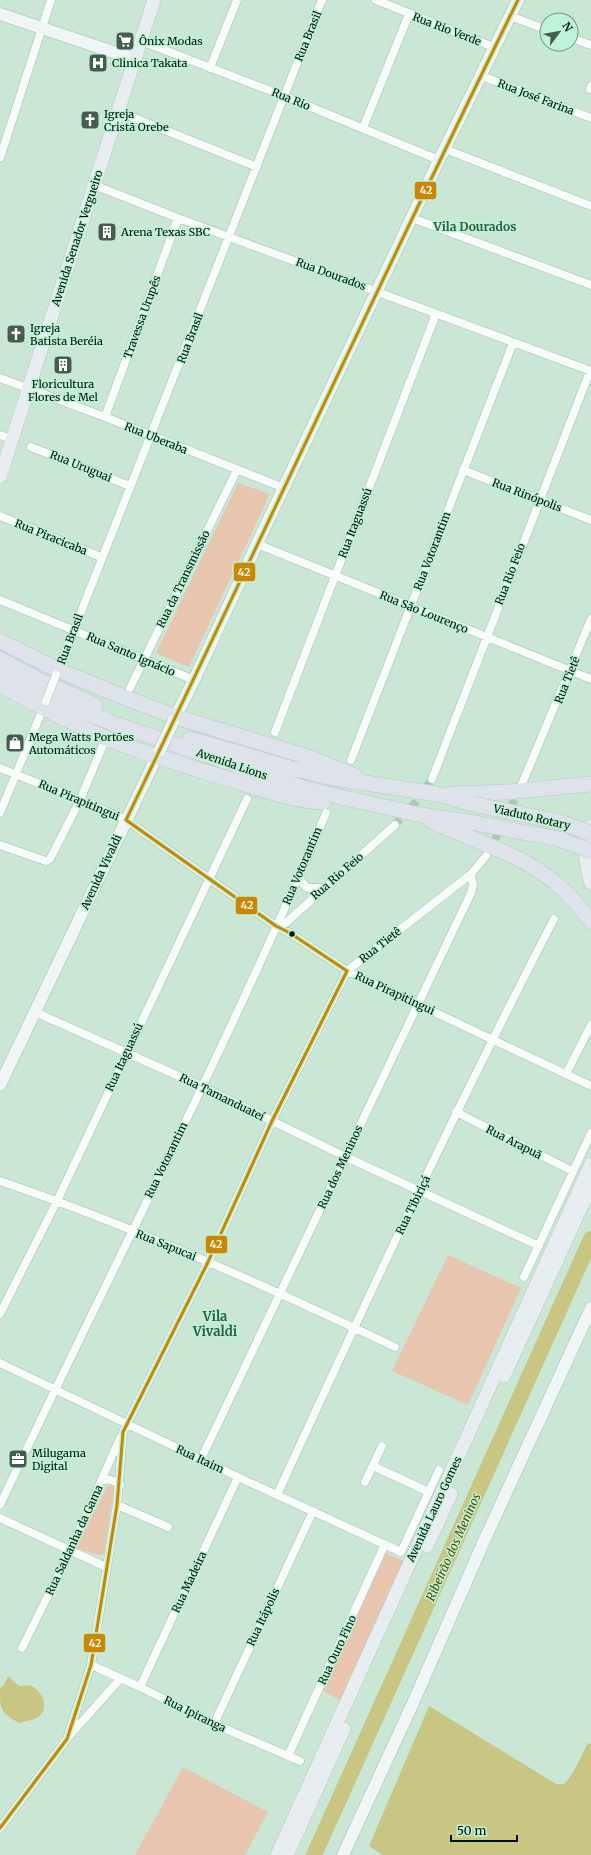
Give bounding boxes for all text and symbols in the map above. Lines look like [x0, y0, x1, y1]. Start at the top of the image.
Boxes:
street label: Rua Brasil [292, 8, 325, 63]
street label: Rua Rio Verde [411, 9, 484, 49]
north arrow [539, 12, 579, 52]
text: N [559, 19, 576, 34]
supermarket icon: Ônix Modas [114, 30, 136, 52]
place label: Ônix Modas [139, 34, 203, 48]
hospital icon: Clinica Takata [87, 52, 109, 74]
place label: Clinica Takata [112, 56, 187, 70]
street label: Rua José Farina [496, 76, 576, 118]
street label: Rua Rio [270, 85, 313, 113]
place label: Igreja Cristã Orebe [104, 107, 169, 134]
church icon: Igreja Cristã Orebe [79, 109, 101, 131]
street label: Avenida Senador Vergueiro [48, 168, 106, 309]
line badge: 42 [414, 181, 437, 200]
text: 42 [419, 183, 433, 197]
district label: Vila Dourados [433, 219, 516, 234]
building icon: Arena Texas SBC [96, 221, 118, 243]
place label: Arena Texas SBC [120, 225, 210, 239]
street label: Rua Dourados [294, 255, 368, 293]
street label: Travessa Urupês [120, 273, 164, 361]
street label: Rua Brasil [174, 310, 206, 365]
place label: Igreja Batista Beréia [30, 321, 103, 348]
church icon: Igreja Batista Beréia [5, 323, 27, 345]
building icon: Floricultura Flores de Mel [52, 354, 74, 376]
place label: Floricultura Flores de Mel [28, 377, 99, 404]
street label: Rua Uberaba [122, 419, 190, 457]
street label: Rua Uruguai [48, 447, 114, 485]
street label: Rua Rinópolis [490, 475, 564, 515]
street label: Rua Itaguassú [335, 486, 375, 560]
street label: Rua Votorantim [411, 510, 453, 592]
street label: Rua Piracicaba [13, 516, 90, 558]
street label: Rua da Transmissão [153, 527, 213, 630]
street label: Rua Rio Feio [492, 541, 528, 607]
line badge: 42 [233, 562, 256, 582]
text: 42 [237, 565, 251, 579]
street label: Rua São Lourenço [378, 588, 471, 636]
street label: Rua Brasil [54, 611, 86, 666]
street label: Rua Santo Ignácio [85, 629, 178, 679]
street label: Rua Tietê [551, 654, 583, 706]
place label: Mega Watts Portões Automáticos [28, 730, 134, 757]
shop icon: Mega Watts Portões Automáticos [4, 732, 26, 754]
street label: Avenida Lions [194, 745, 269, 783]
street label: Rua Pirapitingui [36, 777, 122, 824]
street label: Viaduto Rotary [491, 801, 573, 833]
street label: Rua Votorantim [279, 825, 325, 907]
street label: Avenida Vivaldi [77, 832, 125, 913]
street label: Rua Rio Feio [308, 849, 367, 903]
line badge: 42 [235, 896, 258, 915]
text: 42 [240, 898, 254, 912]
street label: Rua Tietê [356, 924, 404, 966]
unlabelled marker [287, 929, 297, 939]
street label: Rua Pirapitingui [353, 968, 438, 1018]
street label: Rua Itaguassú [102, 1020, 146, 1094]
street label: Rua Tamanduateí [177, 1070, 267, 1124]
street label: Rua Votorantim [141, 1120, 191, 1200]
street label: Rua Arapuã [484, 1122, 544, 1162]
street label: Rua dos Meninos [315, 1123, 365, 1211]
street label: Rua Tibiriçá [393, 1173, 433, 1237]
street label: Rua Sapucai [134, 1227, 199, 1264]
line badge: 42 [205, 1235, 228, 1254]
text: 42 [209, 1237, 223, 1251]
district label: Vila Vivaldi [192, 1308, 238, 1340]
street label: Rua Itaim [174, 1442, 226, 1476]
place label: Milugama Digital [32, 1446, 86, 1473]
office icon: Milugama Digital [7, 1448, 29, 1470]
street label: Avenida Lauro Gomes [403, 1454, 465, 1565]
street label: Rua Saldanha da Gama [42, 1482, 106, 1598]
water label: Ribeirão dos Meninos [423, 1491, 483, 1603]
street label: Rua Madeira [169, 1549, 209, 1615]
street label: Rua Itápolis [243, 1586, 283, 1648]
street label: Rua Ouro Fino [315, 1612, 360, 1687]
line badge: 42 [83, 1633, 106, 1653]
text: 42 [88, 1636, 102, 1650]
street label: Rua Ipiranga [162, 1693, 228, 1735]
scale bar [451, 1817, 517, 1843]
text: 50 m [457, 1823, 486, 1838]

